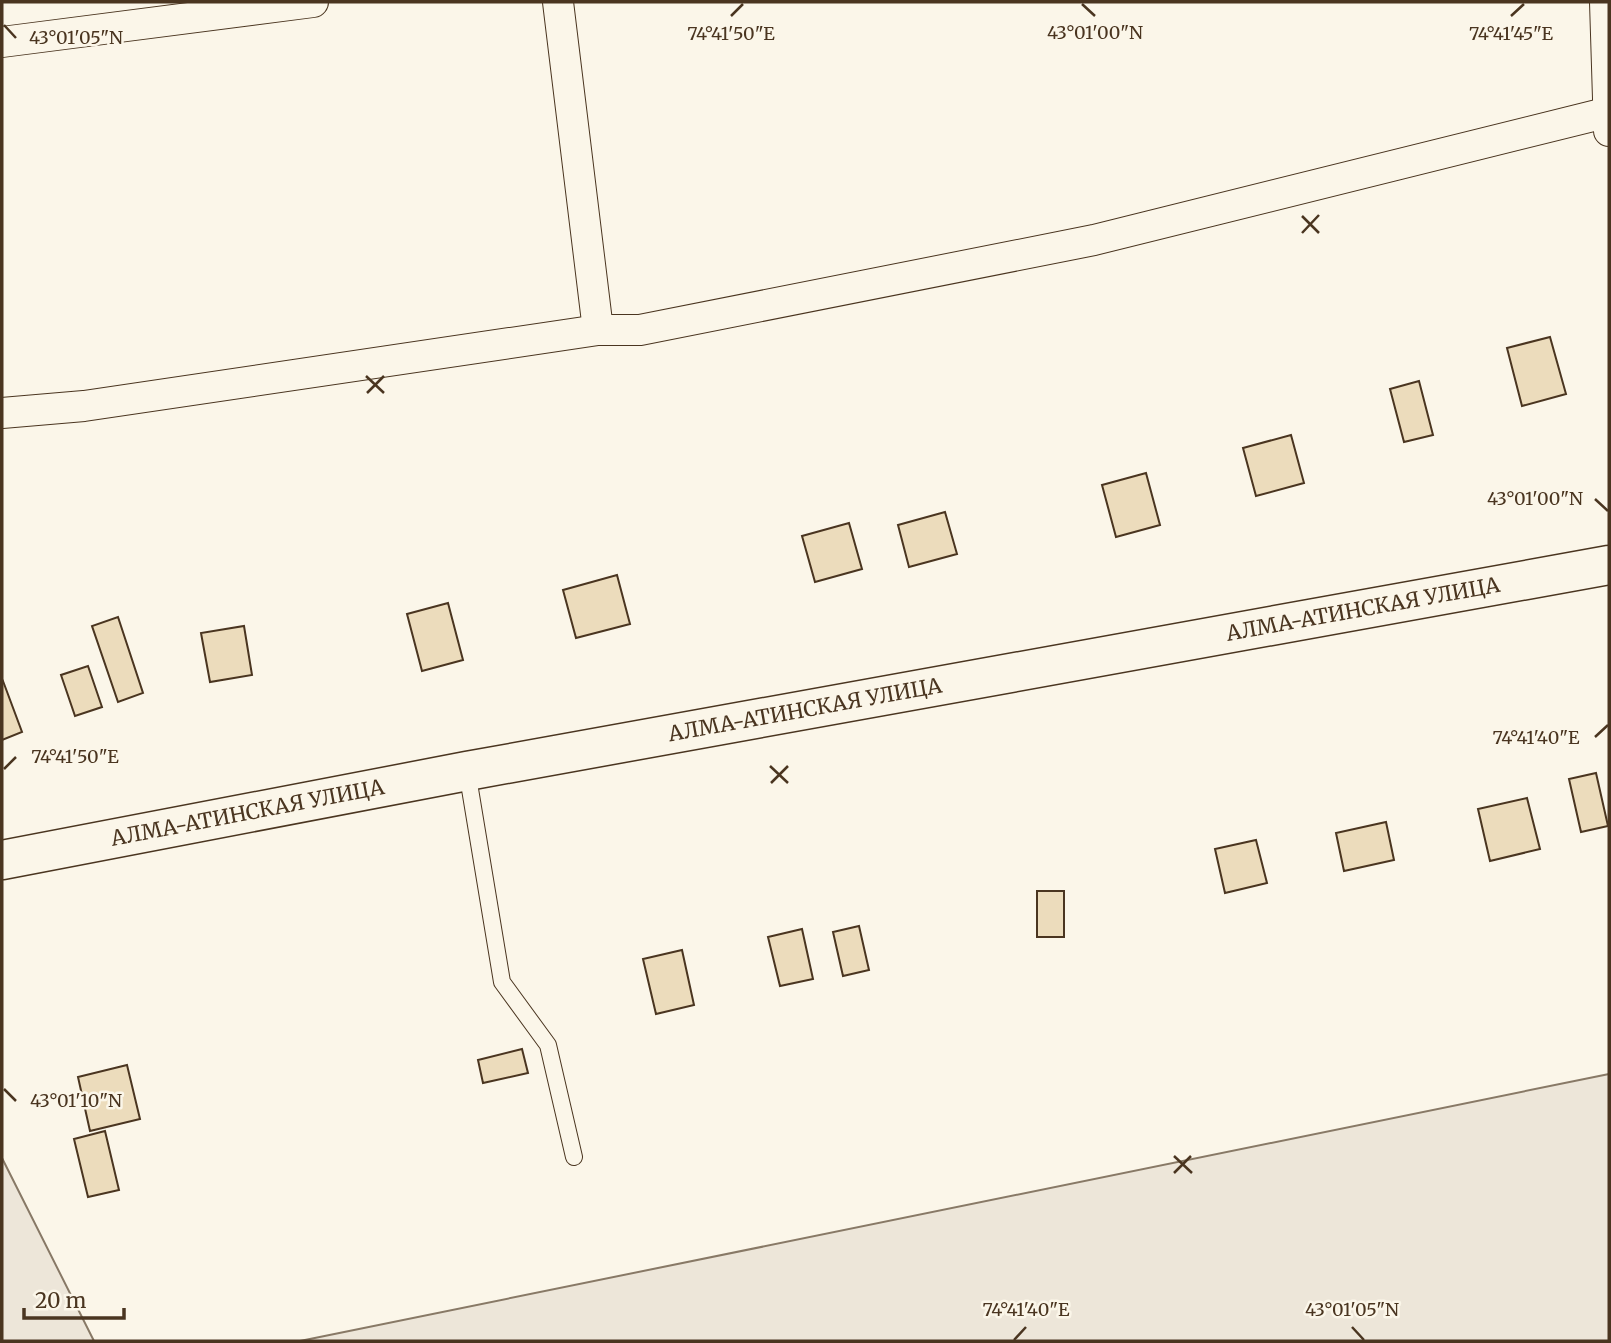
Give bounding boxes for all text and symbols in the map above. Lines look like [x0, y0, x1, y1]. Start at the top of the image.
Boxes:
text: 43°01'00"N [1047, 21, 1143, 44]
text: 74°41'50"E [687, 22, 775, 45]
text: 74°41'45"E [1469, 22, 1554, 45]
text: 43°01'05"N [29, 26, 123, 49]
text: 43°01'00"N [1487, 487, 1583, 510]
street label: АЛМА-АТИНСКАЯ УЛИЦА [1223, 571, 1502, 647]
street label: АЛМА-АТИНСКАЯ УЛИЦА [665, 672, 944, 748]
text: 74°41'40"E [1493, 726, 1580, 749]
text: 74°41'50"E [31, 745, 119, 768]
street label: АЛМА-АТИНСКАЯ УЛИЦА [108, 773, 387, 852]
text: 43°01'10"N [30, 1089, 122, 1112]
scale bar [24, 1276, 124, 1320]
text: 20 m [35, 1287, 87, 1314]
text: 74°41'40"E [983, 1298, 1070, 1321]
text: 43°01'05"N [1305, 1298, 1399, 1321]

